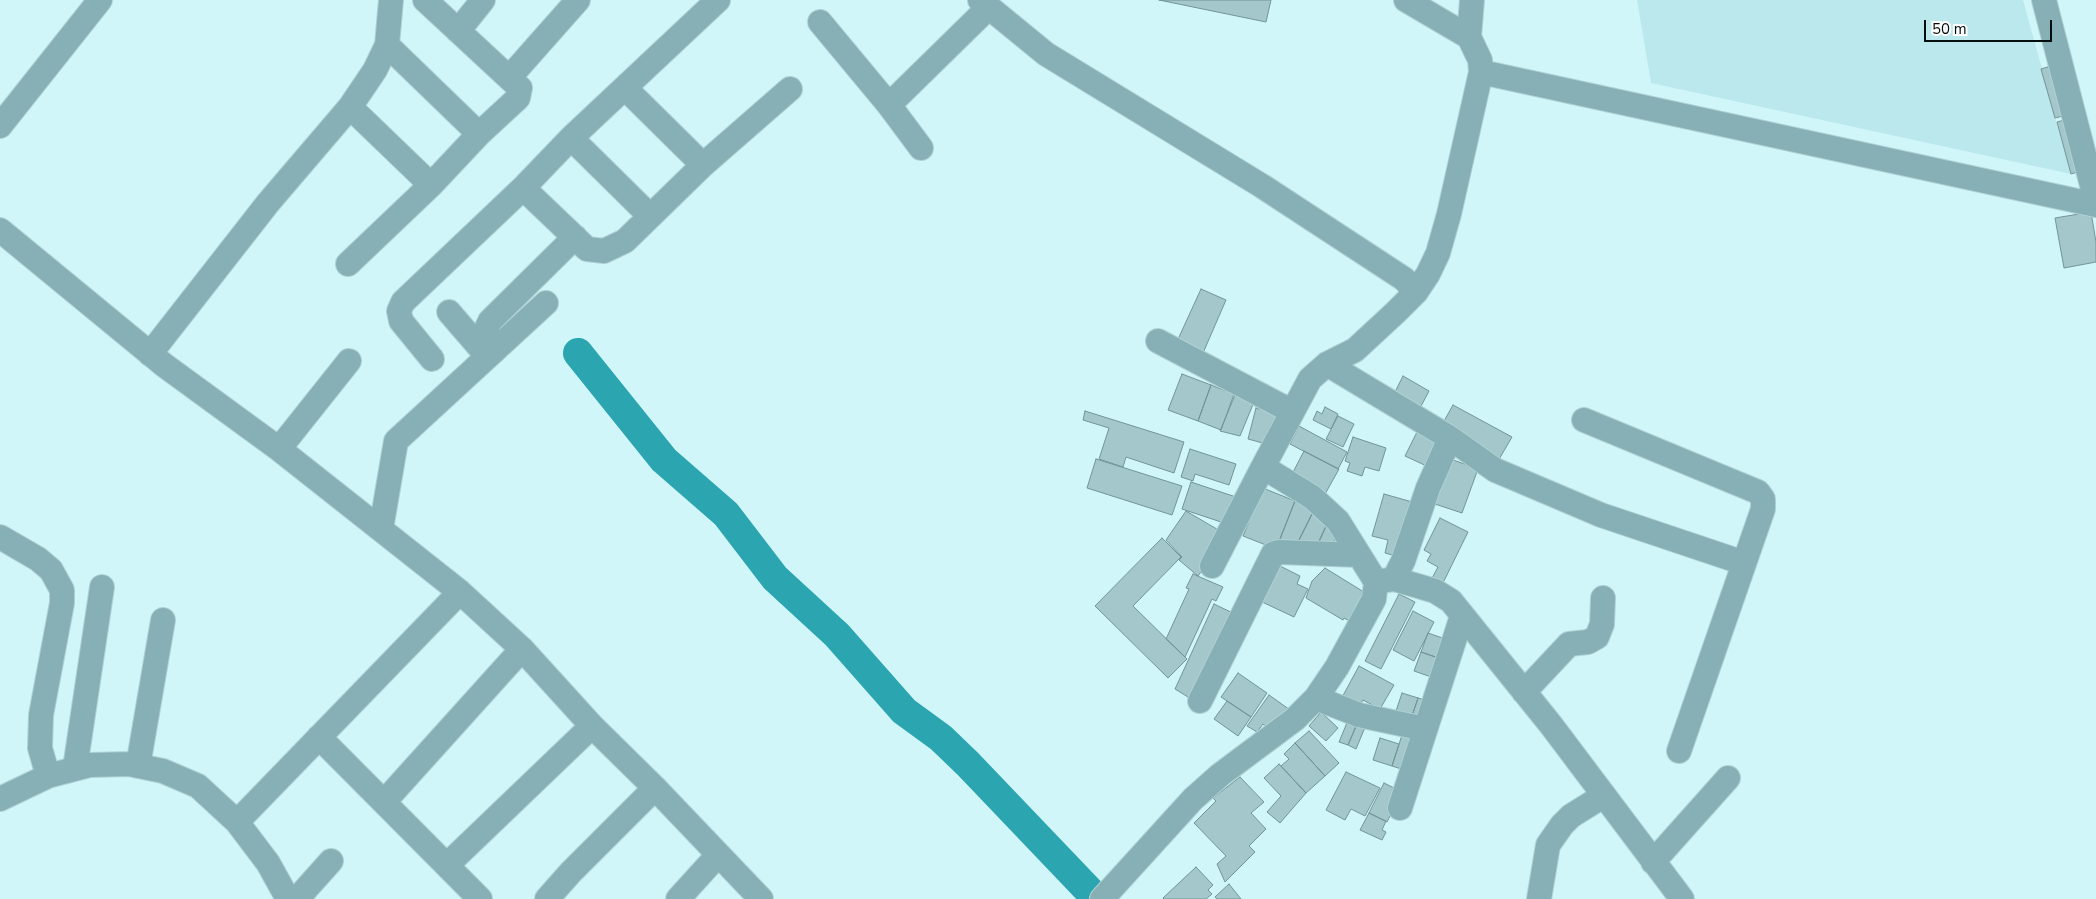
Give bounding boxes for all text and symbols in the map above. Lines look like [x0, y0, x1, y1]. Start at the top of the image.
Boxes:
scale bar [1926, 10, 2054, 42]
text: 50 m [1932, 19, 1967, 39]

